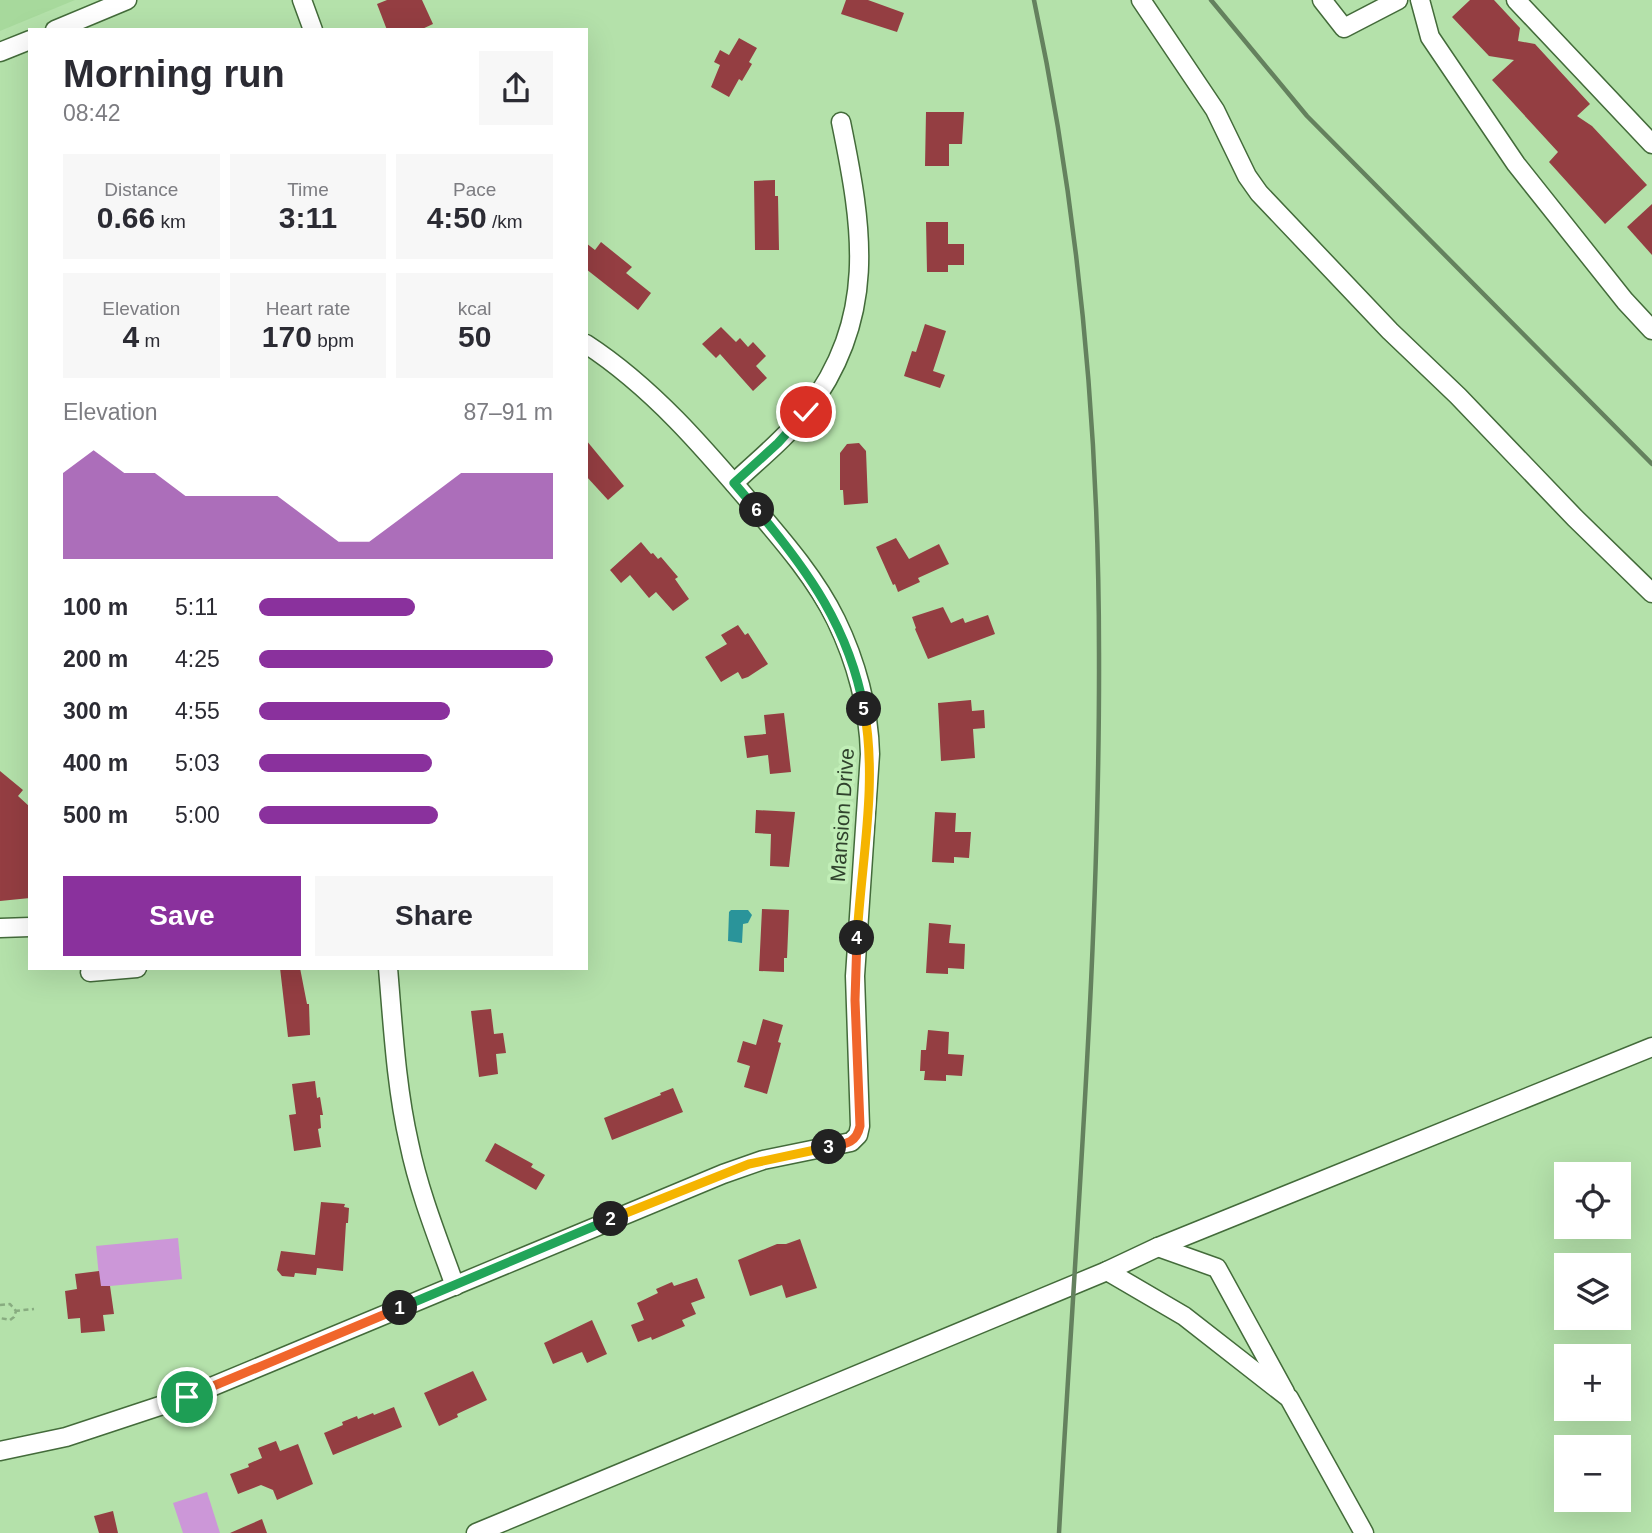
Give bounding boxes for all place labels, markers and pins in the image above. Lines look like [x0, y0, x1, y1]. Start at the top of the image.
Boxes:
pin [776, 382, 836, 442]
pin: 6 [740, 492, 774, 528]
pin: 5 [846, 692, 882, 726]
pin: 4 [840, 920, 874, 956]
pin: 3 [812, 1130, 846, 1164]
pin: 2 [594, 1202, 628, 1236]
pin: 1 [382, 1290, 418, 1326]
pin [157, 1367, 217, 1427]

